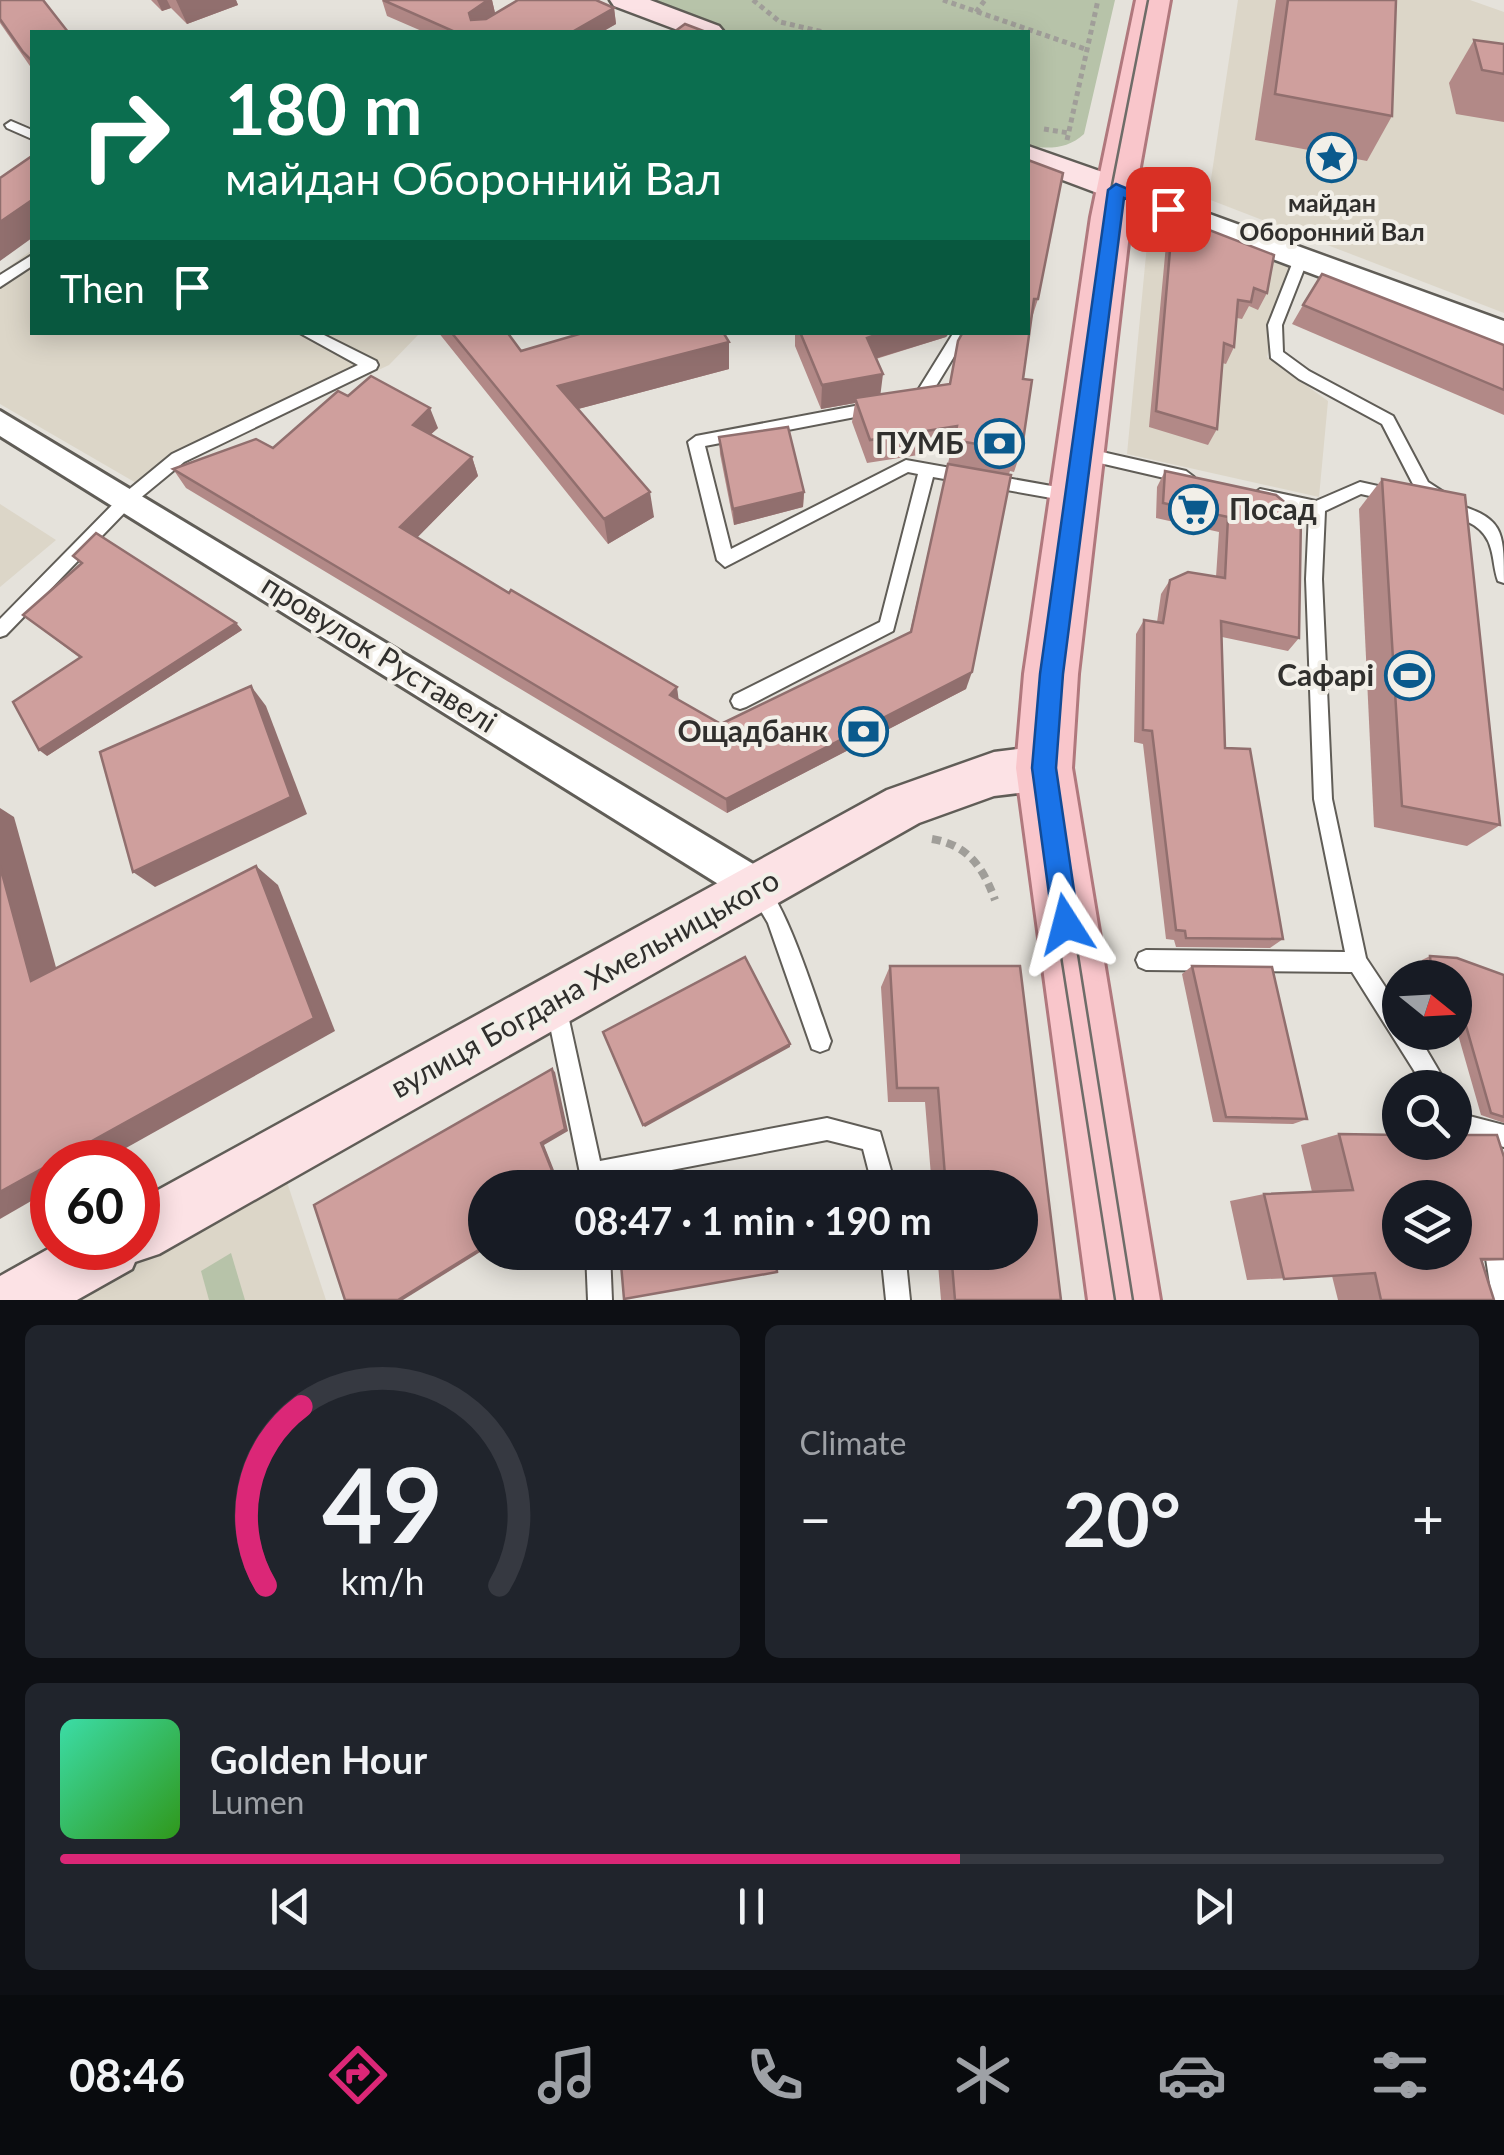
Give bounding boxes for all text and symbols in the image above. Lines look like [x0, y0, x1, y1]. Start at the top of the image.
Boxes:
text: 180 m [225, 66, 422, 150]
icon: right [60, 70, 190, 200]
place icon: майдан Оборонний Вал [1306, 131, 1358, 183]
text: майдан Оборонний Вал [225, 151, 722, 205]
pin [1126, 167, 1211, 252]
icon: arrive [1141, 182, 1196, 237]
place label: майдан Оборонний Вал [1239, 187, 1425, 246]
icon: arrive [165, 260, 220, 315]
text: Then [60, 265, 145, 311]
bank icon: ПУМБ [973, 418, 1025, 470]
place label: ПУМБ [875, 424, 964, 460]
supermarket icon: Посад [1168, 484, 1220, 536]
place label: Посад [1229, 490, 1317, 526]
street label: провулок Руставелі [256, 566, 504, 739]
sports icon: Сафарі [1383, 650, 1435, 702]
place label: Сафарі [1277, 656, 1374, 692]
bank icon: Ощадбанк [837, 706, 889, 758]
place label: Ощадбанк [677, 712, 829, 748]
street label: вулиця Богдана Хмельницького [384, 860, 784, 1104]
position arrow [1014, 872, 1118, 976]
north arrow [1382, 960, 1472, 1050]
map controls [1382, 960, 1472, 1270]
button: search [1382, 1070, 1472, 1160]
speed limit sign: 60 [30, 1140, 160, 1270]
button: layers [1382, 1180, 1472, 1270]
text: 08:47 · 1 min · 190 m [574, 1197, 932, 1243]
text: Climate [800, 1423, 906, 1462]
text: 49 [322, 1440, 443, 1565]
text: 20° [1063, 1473, 1181, 1563]
text: − [800, 1485, 831, 1551]
text: + [1412, 1485, 1444, 1551]
text: km/h [340, 1560, 424, 1603]
text: Golden Hour [210, 1736, 427, 1782]
text: Lumen [210, 1782, 304, 1821]
icon: previous [263, 1879, 318, 1934]
icon: pause [724, 1879, 779, 1934]
icon: next [1186, 1879, 1241, 1934]
icon: directions [323, 2040, 393, 2110]
icon: music [532, 2040, 602, 2110]
icon: phone [740, 2040, 810, 2110]
icon: climate [948, 2040, 1018, 2110]
icon: car [1157, 2040, 1227, 2110]
icon: filters [1365, 2040, 1435, 2110]
text: 08:46 [69, 2048, 185, 2102]

